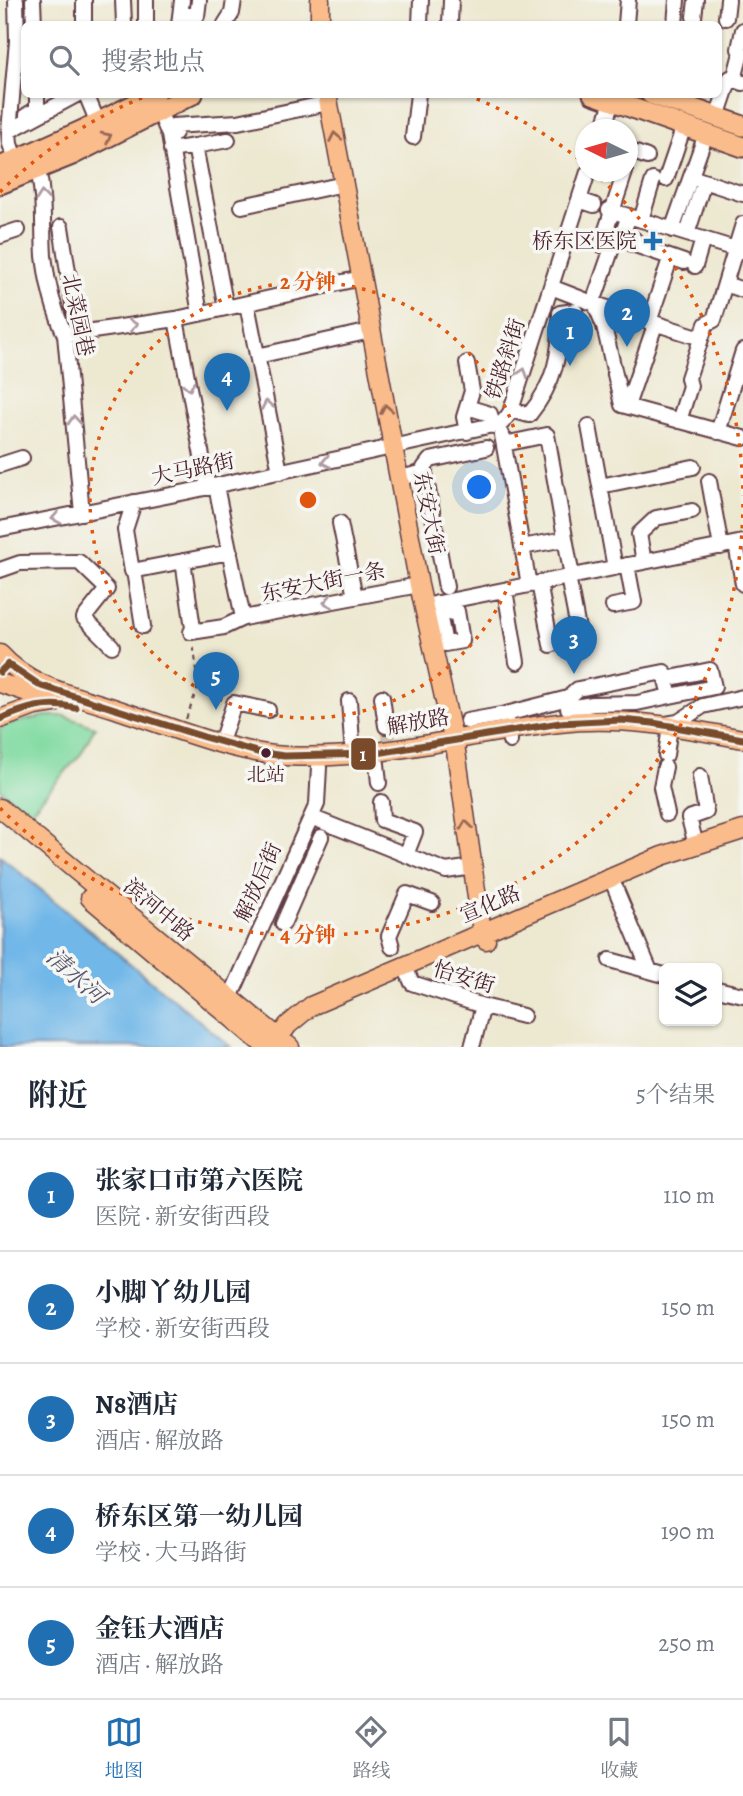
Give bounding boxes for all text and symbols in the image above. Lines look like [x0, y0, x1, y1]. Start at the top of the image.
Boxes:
search box [21, 21, 722, 98]
icon: search [45, 41, 83, 79]
text: 搜索地点 [101, 44, 205, 79]
north arrow [575, 119, 638, 182]
one-way arrow [328, 131, 343, 143]
one-way arrow [100, 132, 112, 146]
one-way arrow [35, 190, 50, 202]
place label: 桥东区医院 [532, 227, 637, 255]
marker: 桥东区医院 [643, 231, 663, 251]
text: 2 分钟 [280, 268, 336, 296]
street label: 北菜园巷 [56, 271, 100, 359]
pin: 2 [604, 289, 650, 347]
pin: 1 [547, 308, 593, 366]
street label: 铁路斜街 [479, 315, 531, 403]
one-way arrow [127, 318, 139, 333]
pin: 4 [204, 353, 250, 411]
one-way arrow [515, 368, 529, 380]
one-way arrow [180, 380, 195, 392]
one-way arrow [260, 399, 275, 411]
one-way arrow [379, 403, 394, 415]
one-way arrow [67, 414, 82, 425]
street label: 大马路街 [149, 447, 237, 491]
one-way arrow [320, 454, 332, 469]
street label: 东安大街 [407, 469, 451, 557]
your location [462, 470, 496, 504]
centre of rings [296, 488, 320, 512]
one-way arrow [50, 509, 62, 524]
street label: 东安大街一条 [258, 556, 388, 608]
one-way arrow [323, 594, 335, 609]
pin: 3 [551, 616, 597, 674]
pin: 5 [193, 652, 239, 710]
street label: 解放路 [385, 703, 451, 741]
line badge: 1 [350, 737, 377, 771]
text: 1 [360, 742, 367, 768]
marker: 北站 [259, 746, 273, 760]
place label: 北站 [247, 762, 285, 788]
one-way arrow [459, 819, 474, 831]
street label: 解放后街 [228, 838, 288, 926]
street label: 滨河中路 [118, 872, 200, 948]
street label: 宣化路 [456, 879, 524, 929]
text: 4 分钟 [280, 921, 336, 949]
water label: 清水河 [40, 942, 115, 1014]
street label: 怡安街 [430, 954, 498, 1000]
map controls [659, 963, 722, 1026]
button: layers [659, 963, 722, 1026]
text: 附近 [28, 1075, 88, 1115]
text: 5个结果 [636, 1079, 715, 1110]
text: 张家口市第六医院 [95, 1163, 303, 1198]
text: 1 [47, 1180, 55, 1211]
text: 110 m [663, 1180, 715, 1211]
text: 医院 · 新安街西段 [95, 1201, 270, 1232]
text: 小脚丫幼儿园 [95, 1275, 251, 1310]
text: 2 [45, 1292, 57, 1323]
text: 150 m [661, 1292, 715, 1323]
text: 学校 · 新安街西段 [95, 1313, 270, 1344]
text: N8酒店 [95, 1387, 178, 1422]
text: 3 [46, 1404, 56, 1435]
text: 150 m [661, 1404, 715, 1435]
text: 酒店 · 解放路 [95, 1425, 224, 1456]
text: 桥东区第一幼儿园 [95, 1499, 303, 1534]
text: 4 [46, 1516, 56, 1547]
text: 190 m [661, 1516, 715, 1547]
text: 学校 · 大马路街 [95, 1537, 247, 1568]
text: 金钰大酒店 [95, 1611, 225, 1646]
text: 5 [46, 1628, 56, 1659]
text: 250 m [658, 1628, 715, 1659]
text: 酒店 · 解放路 [95, 1649, 224, 1680]
tab: 地图 [105, 1713, 143, 1784]
tab: 路线 [352, 1713, 390, 1784]
tab: 收藏 [600, 1713, 638, 1784]

